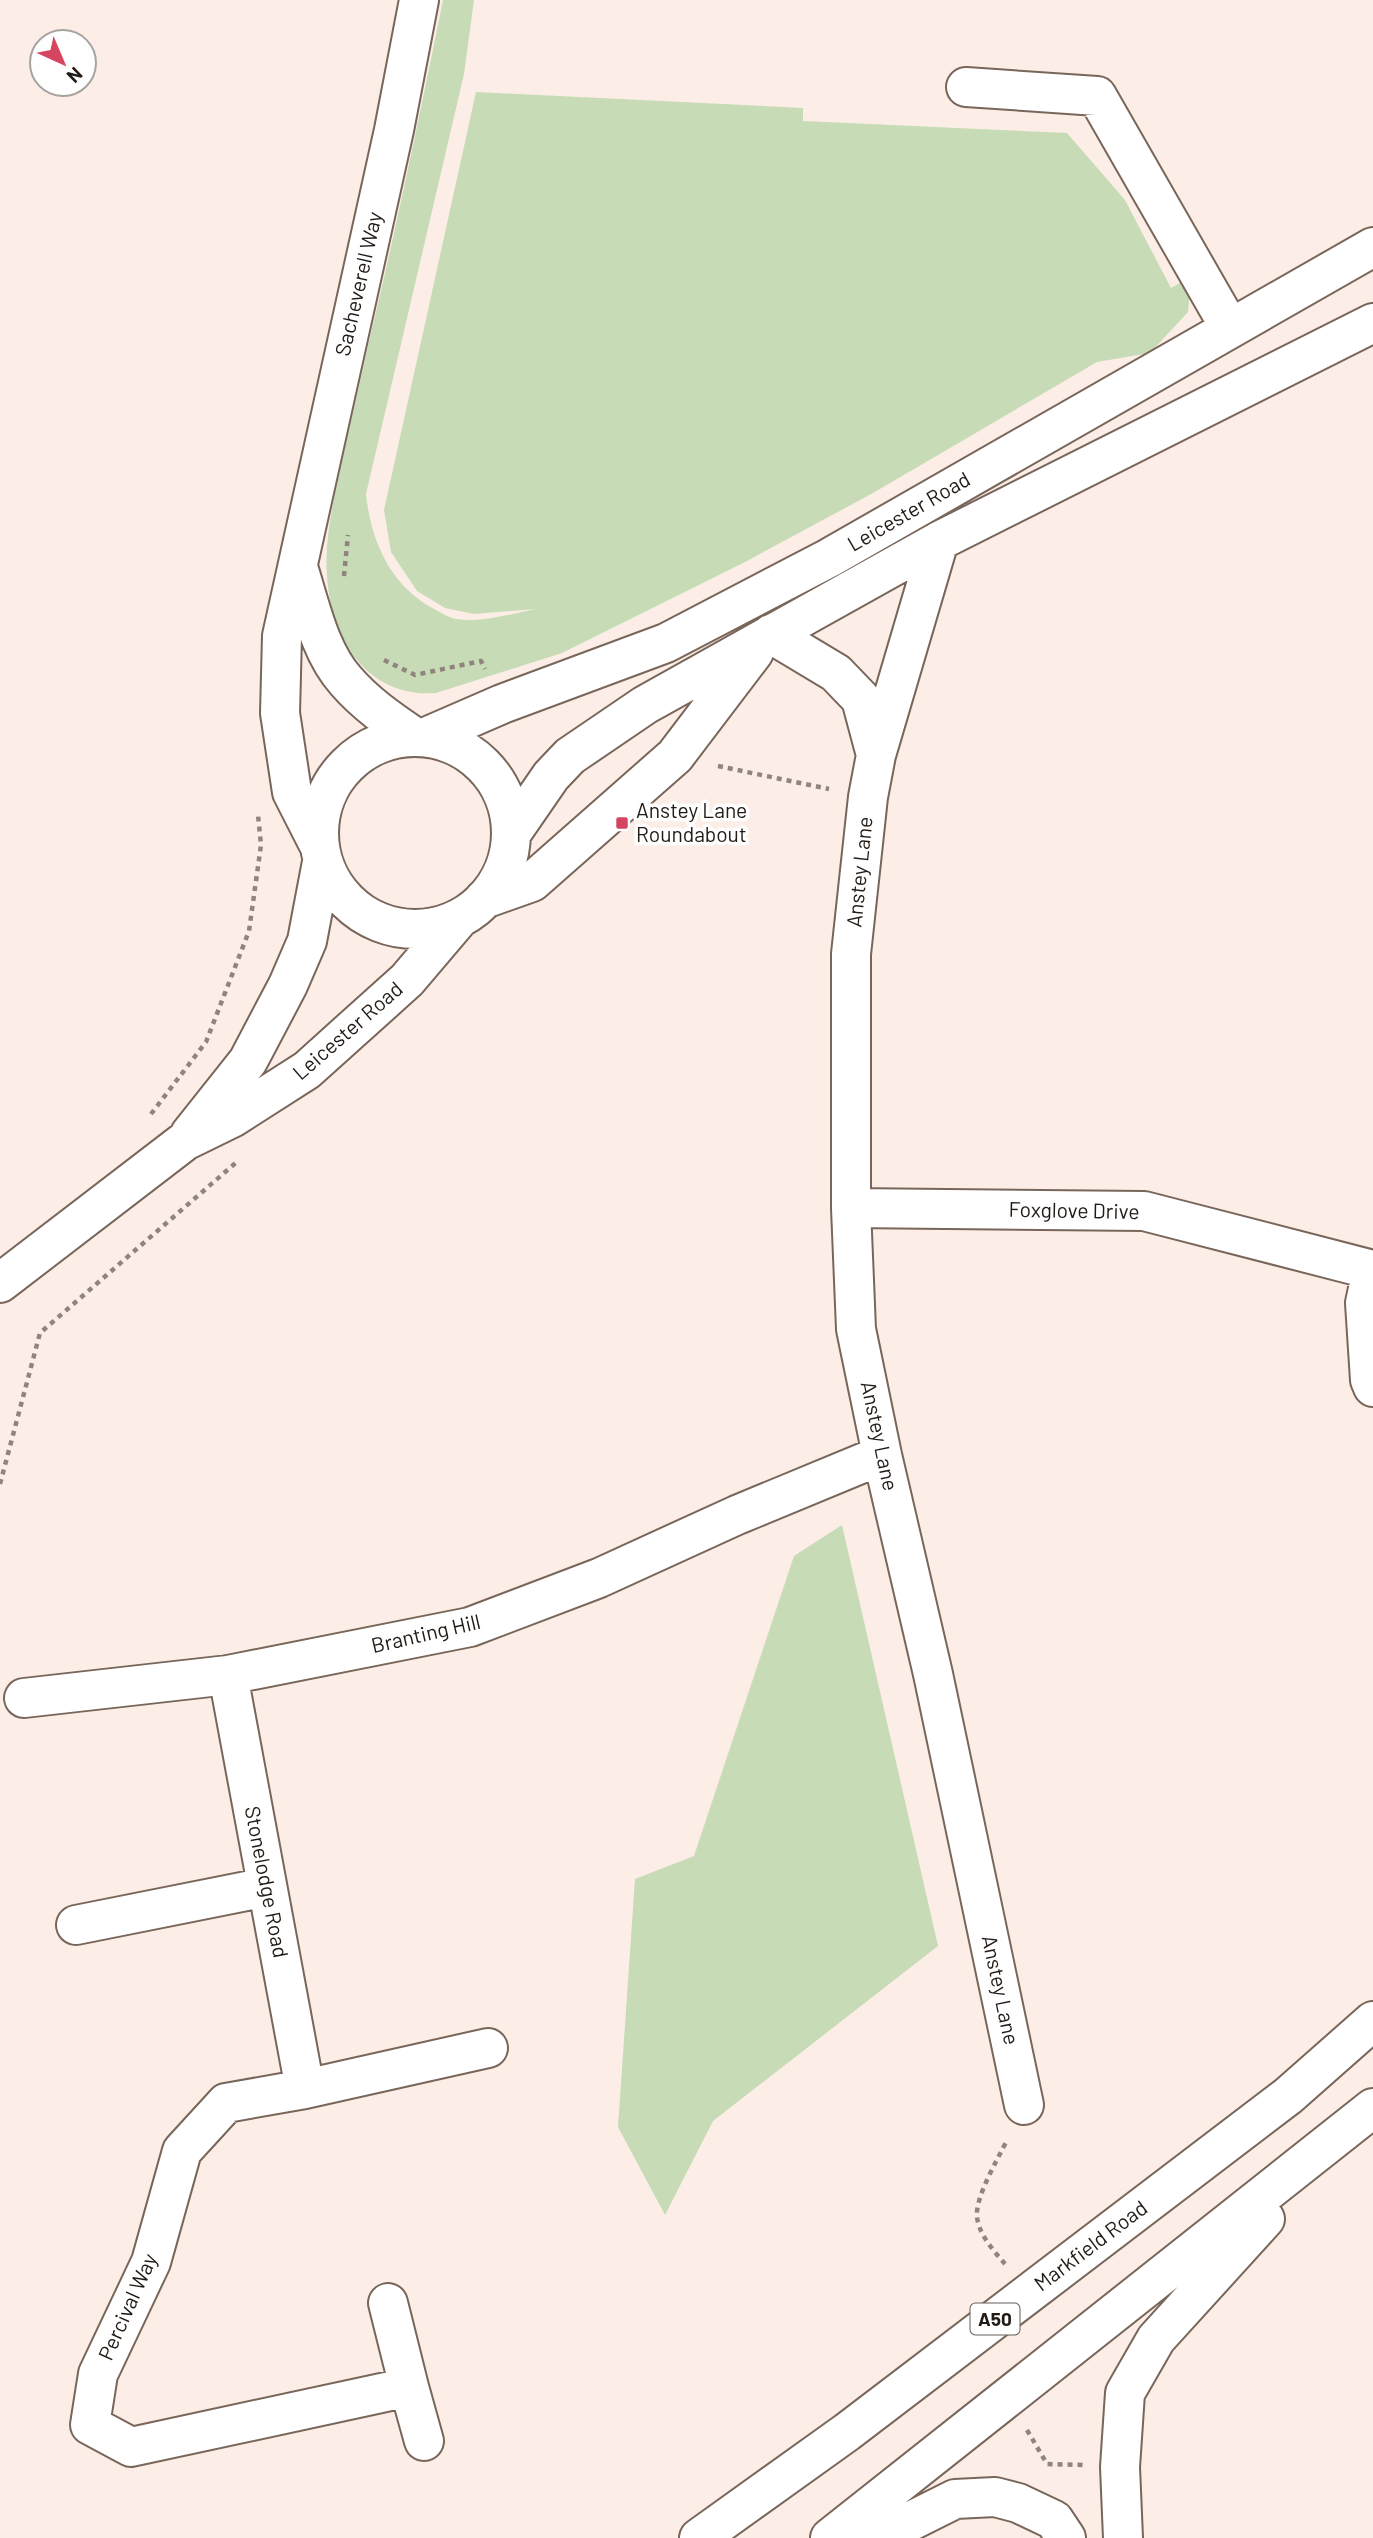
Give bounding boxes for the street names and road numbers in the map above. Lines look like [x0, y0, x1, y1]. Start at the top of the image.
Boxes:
street label: Sacheverell Way [329, 209, 386, 358]
street label: Leicester Road [843, 466, 974, 556]
street label: Anstey Lane [840, 815, 877, 929]
street label: Leicester Road [287, 975, 407, 1084]
street label: Foxglove Drive [1008, 1196, 1140, 1223]
street label: Anstey Lane [857, 1379, 904, 1493]
street label: Branting Hill [369, 1608, 483, 1657]
street label: Stonelodge Road [240, 1804, 294, 1960]
street label: Anstey Lane [978, 1933, 1025, 2047]
street label: Markfield Road [1029, 2194, 1151, 2295]
street label: Percival Way [92, 2249, 161, 2364]
road number: A50 [970, 2304, 1020, 2334]

